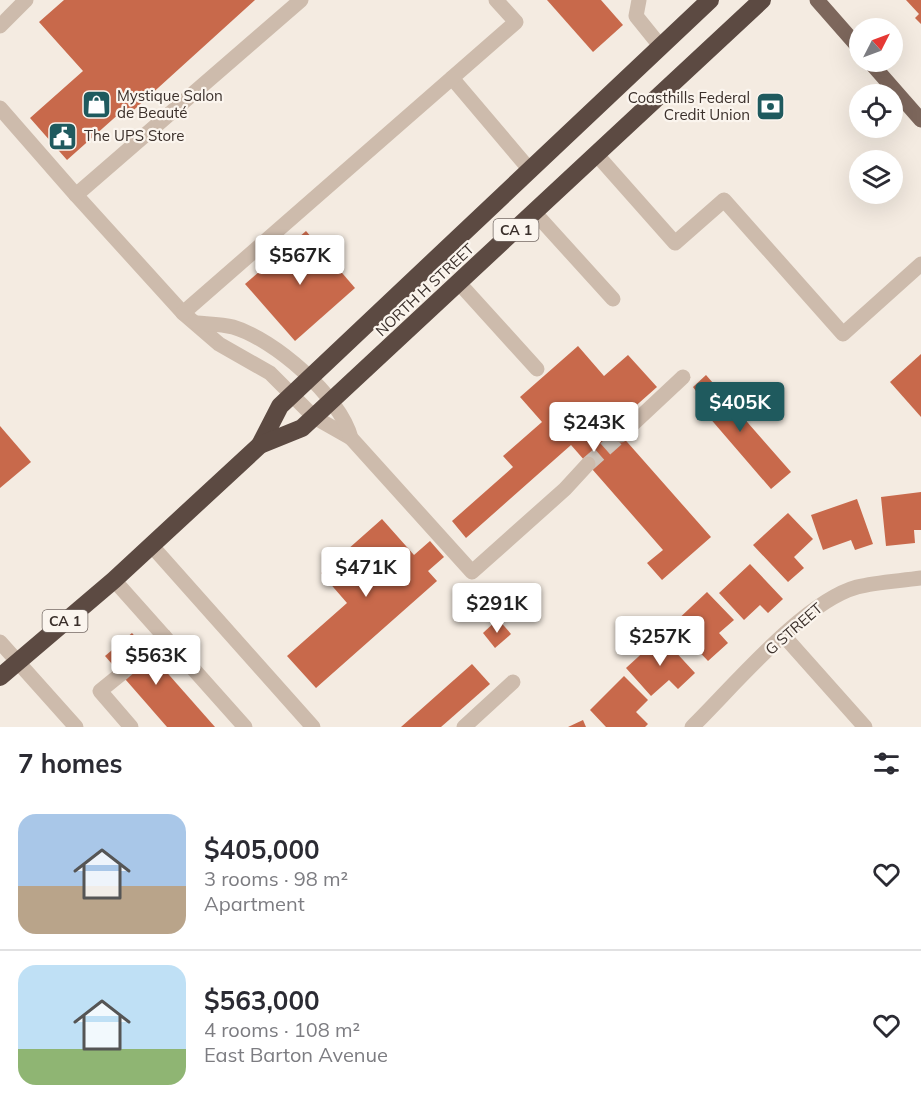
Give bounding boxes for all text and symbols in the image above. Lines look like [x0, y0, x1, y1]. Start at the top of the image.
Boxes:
north arrow [849, 18, 903, 72]
map controls [849, 18, 903, 204]
button: locate [849, 84, 903, 138]
place label: Mystique Salon de Beauté [117, 86, 223, 122]
place label: Coasthills Federal Credit Union [628, 88, 750, 124]
shop icon: Mystique Salon de Beauté [80, 89, 112, 121]
bank icon: Coasthills Federal Credit Union [755, 91, 787, 123]
public building icon: The UPS Store [47, 120, 79, 152]
place label: The UPS Store [84, 126, 184, 145]
button: layers [849, 150, 903, 204]
road number: CA 1 [494, 219, 538, 241]
pin: $567K [258, 235, 342, 286]
street label: NORTH H STREET [371, 239, 478, 340]
text: $567K [269, 242, 331, 267]
pin: $405K [698, 382, 782, 433]
text: $405K [709, 389, 771, 414]
pin: $243K [552, 402, 636, 453]
text: $243K [563, 409, 625, 434]
pin: $471K [324, 547, 408, 598]
text: $471K [335, 554, 397, 579]
pin: $291K [455, 583, 539, 634]
text: $291K [466, 590, 528, 615]
street label: G STREET [761, 599, 826, 659]
road number: CA 1 [42, 610, 88, 632]
pin: $257K [618, 616, 702, 667]
text: $257K [629, 623, 691, 648]
pin: $563K [114, 635, 198, 686]
text: $563K [125, 642, 187, 667]
text: 7 homes [18, 747, 122, 780]
icon: filters [870, 747, 903, 780]
text: $405,000 [204, 833, 320, 866]
icon: home [66, 838, 138, 910]
icon: heart [870, 858, 903, 891]
text: 3 rooms · 98 m² [204, 866, 348, 891]
text: Apartment [204, 891, 305, 916]
text: $563,000 [204, 984, 320, 1017]
icon: home [66, 989, 138, 1061]
icon: heart [870, 1009, 903, 1042]
text: 4 rooms · 108 m² [204, 1017, 360, 1042]
text: East Barton Avenue [204, 1042, 388, 1067]

